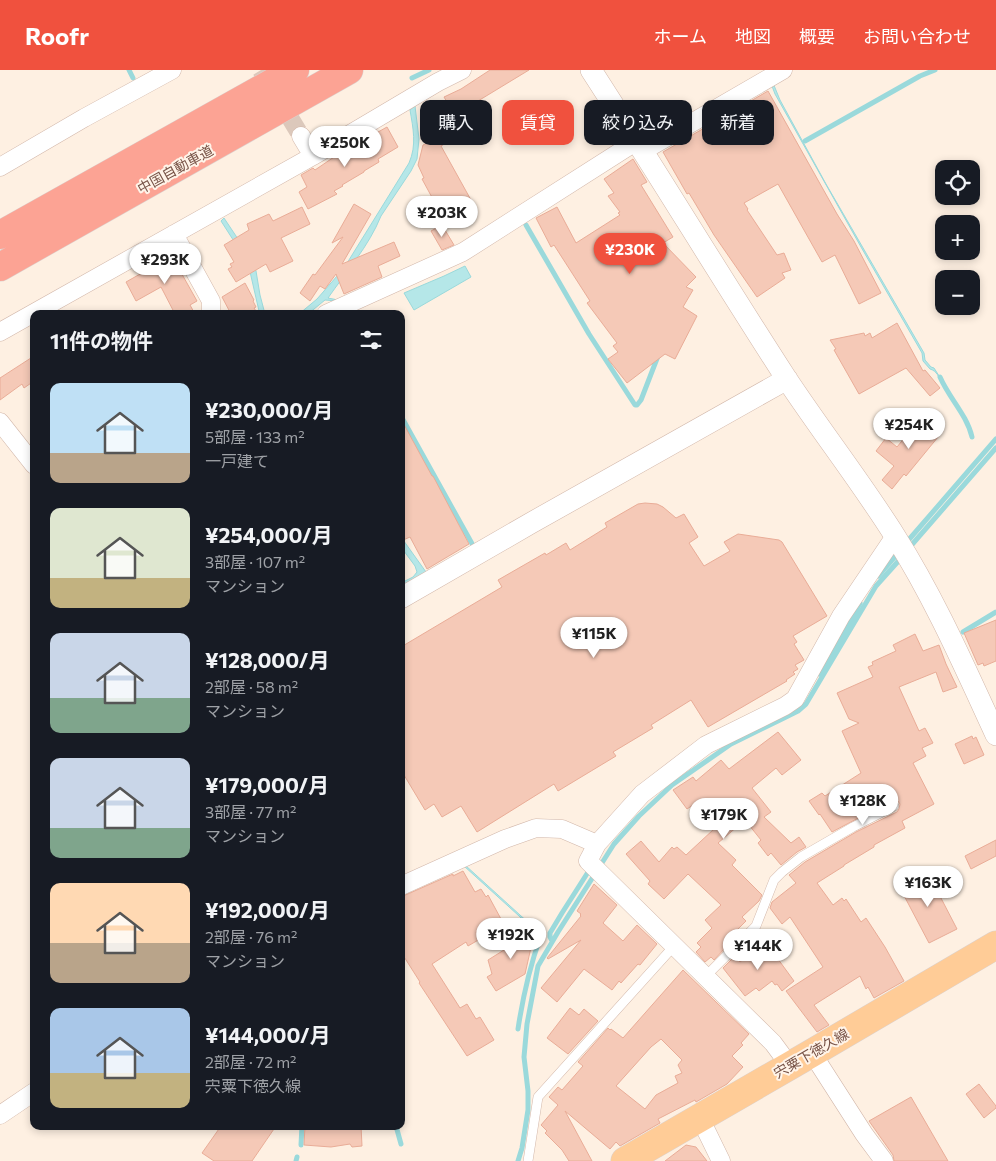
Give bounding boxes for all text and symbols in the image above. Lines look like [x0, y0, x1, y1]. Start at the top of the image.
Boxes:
text: Roofr [25, 21, 89, 50]
text: ホーム [654, 25, 707, 47]
text: 地図 [735, 25, 771, 47]
text: 概要 [799, 25, 835, 47]
text: お問い合わせ [863, 25, 971, 47]
chip: 購入 [420, 100, 492, 145]
chip: 賃貸 [502, 100, 574, 145]
chip: 絞り込み [584, 100, 692, 145]
chip: 新着 [702, 100, 774, 145]
pin: ¥250K [310, 126, 380, 168]
text: ¥250K [320, 132, 370, 151]
street label: 中国自動車道 [134, 141, 216, 197]
map controls [935, 160, 980, 315]
button: locate [935, 160, 980, 205]
pin: ¥203K [407, 196, 477, 238]
text: ¥203K [417, 202, 467, 221]
button: + [935, 215, 980, 260]
pin: ¥230K [595, 232, 665, 275]
text: ¥230K [605, 239, 655, 258]
pin: ¥293K [130, 242, 200, 285]
text: ¥293K [140, 249, 190, 268]
button: − [935, 270, 980, 315]
icon: filters [357, 326, 385, 354]
text: 11件の物件 [50, 328, 153, 353]
text: ¥230,000/月 [205, 397, 333, 422]
icon: home [90, 403, 150, 463]
pin: ¥254K [874, 408, 944, 450]
text: ¥254K [884, 414, 934, 433]
text: 5部屋 · 133 m² [205, 427, 305, 446]
text: 一戸建て [205, 451, 269, 470]
text: ¥254,000/月 [205, 522, 332, 547]
icon: home [90, 528, 150, 588]
text: 3部屋 · 107 m² [205, 552, 305, 571]
text: マンション [205, 576, 285, 595]
pin: ¥115K [559, 616, 629, 659]
text: ¥115K [571, 623, 617, 642]
text: ¥128,000/月 [205, 647, 329, 672]
icon: home [90, 653, 150, 713]
text: 2部屋 · 58 m² [205, 677, 298, 696]
text: マンション [205, 701, 285, 720]
text: ¥179,000/月 [205, 772, 329, 797]
icon: home [90, 778, 150, 838]
pin: ¥128K [828, 784, 898, 826]
text: ¥128K [839, 790, 887, 809]
pin: ¥179K [689, 798, 759, 840]
text: 3部屋 · 77 m² [205, 802, 296, 821]
text: ¥179K [700, 804, 748, 823]
text: マンション [205, 826, 285, 845]
pin: ¥163K [893, 866, 963, 908]
text: ¥163K [904, 872, 952, 891]
text: ¥192,000/月 [205, 897, 330, 922]
icon: home [90, 903, 150, 963]
pin: ¥192K [476, 918, 546, 960]
text: ¥192K [487, 924, 535, 943]
text: 2部屋 · 76 m² [205, 927, 297, 946]
pin: ¥144K [723, 928, 793, 971]
text: ¥144K [734, 935, 782, 954]
text: マンション [205, 951, 285, 970]
text: ¥144,000/月 [205, 1022, 331, 1047]
street label: 宍粟下徳久線 [770, 1025, 852, 1081]
icon: home [90, 1028, 150, 1088]
text: 2部屋 · 72 m² [205, 1052, 297, 1071]
text: 宍粟下徳久線 [205, 1076, 301, 1095]

